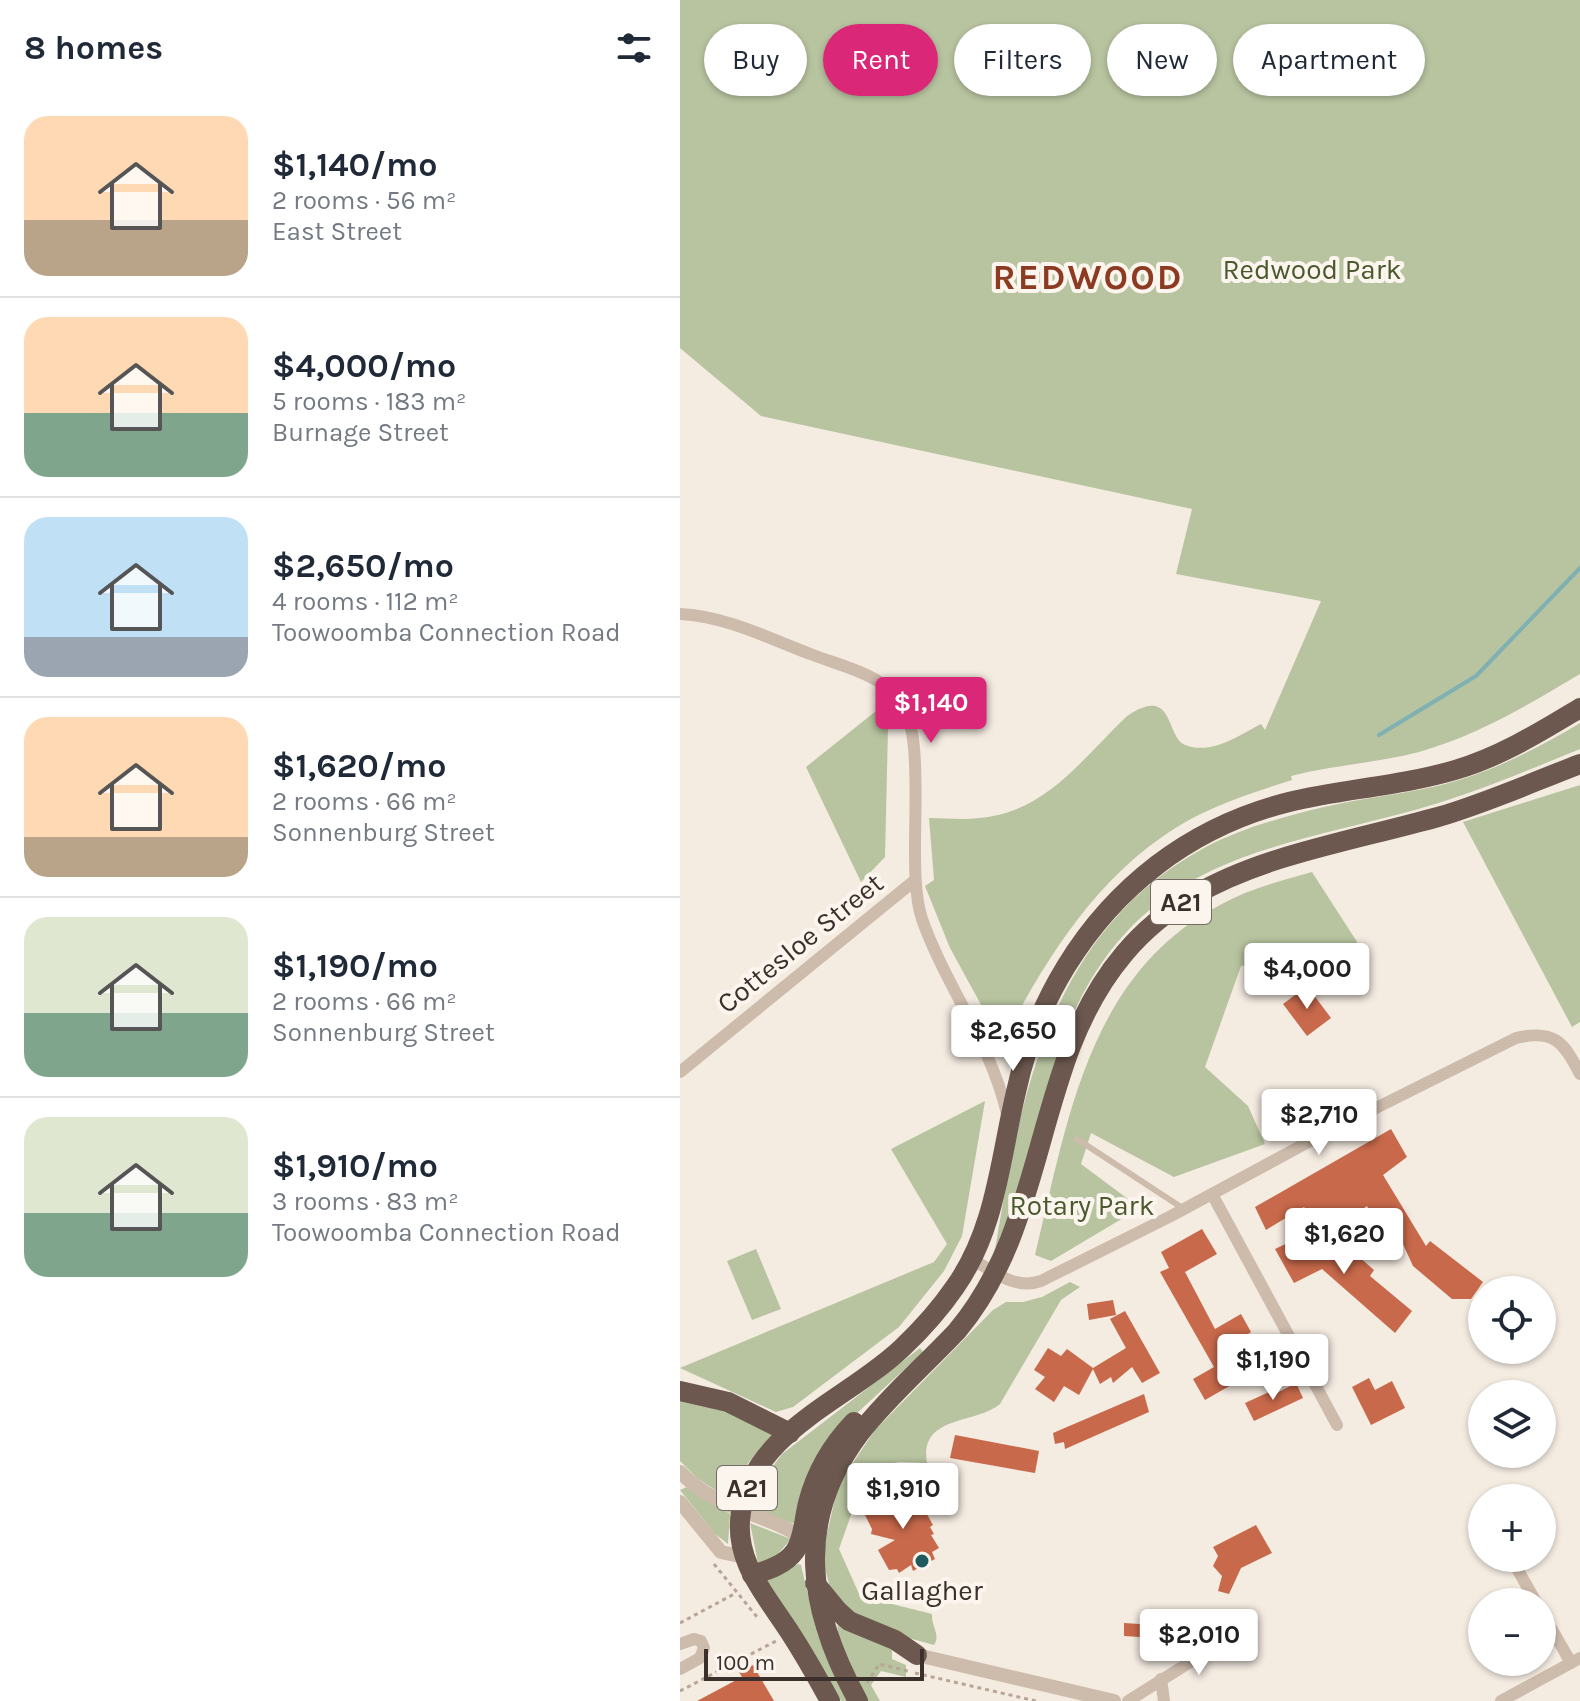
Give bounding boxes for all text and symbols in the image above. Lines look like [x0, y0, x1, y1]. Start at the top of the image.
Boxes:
chip: Buy [704, 24, 807, 96]
chip: Rent [823, 24, 938, 96]
chip: Filters [954, 24, 1091, 96]
chip: New [1107, 24, 1217, 96]
chip: Apartment [1233, 24, 1425, 96]
icon: filters [612, 26, 656, 70]
text: 8 homes [24, 28, 163, 68]
text: $1,140/mo [272, 145, 438, 185]
icon: home [88, 148, 184, 244]
text: 2 rooms · 56 m² [272, 185, 457, 216]
text: East Street [272, 216, 402, 247]
park label: Redwood Park [1222, 253, 1402, 286]
district label: REDWOOD [993, 256, 1183, 298]
text: $4,000/mo [272, 346, 456, 386]
icon: home [88, 349, 184, 445]
text: 5 rooms · 183 m² [272, 386, 467, 417]
text: Burnage Street [272, 417, 449, 448]
text: $2,650/mo [272, 546, 454, 586]
icon: home [88, 549, 184, 645]
text: 4 rooms · 112 m² [272, 586, 459, 617]
text: Toowoomba Connection Road [272, 617, 621, 648]
pin: $1,140 [866, 677, 996, 745]
text: $1,140 [894, 687, 968, 718]
text: $1,620/mo [272, 746, 446, 786]
icon: home [88, 749, 184, 845]
text: 2 rooms · 66 m² [272, 786, 457, 817]
text: Sonnenburg Street [272, 817, 495, 848]
street label: Cottesloe Street [710, 866, 890, 1020]
road number: A21 [1151, 880, 1211, 924]
pin: $4,000 [1242, 943, 1372, 1011]
text: $1,190/mo [272, 946, 438, 986]
icon: home [88, 949, 184, 1045]
text: $4,000 [1262, 953, 1352, 984]
text: 2 rooms · 66 m² [272, 986, 457, 1017]
pin: $2,650 [948, 1005, 1078, 1073]
text: $2,650 [969, 1015, 1057, 1046]
text: Sonnenburg Street [272, 1017, 495, 1048]
pin: $2,710 [1254, 1089, 1384, 1157]
text: $2,710 [1280, 1099, 1358, 1130]
text: $1,910/mo [272, 1146, 438, 1186]
icon: home [88, 1149, 184, 1245]
text: 3 rooms · 83 m² [272, 1186, 459, 1217]
park label: Rotary Park [1009, 1189, 1155, 1222]
pin: $1,620 [1279, 1208, 1409, 1276]
text: Toowoomba Connection Road [272, 1217, 621, 1248]
text: $1,620 [1303, 1218, 1385, 1249]
map controls [1468, 1276, 1556, 1676]
button: locate [1468, 1276, 1556, 1364]
pin: $1,190 [1208, 1334, 1338, 1402]
text: $1,190 [1235, 1344, 1311, 1375]
button: layers [1468, 1380, 1556, 1468]
pin: $1,910 [838, 1463, 968, 1531]
road number: A21 [717, 1466, 777, 1510]
text: $1,910 [865, 1473, 941, 1504]
button: + [1468, 1484, 1556, 1572]
marker: Gallagher [913, 1552, 931, 1570]
place label: Gallagher [861, 1574, 984, 1607]
button: − [1468, 1588, 1556, 1676]
pin: $2,010 [1134, 1609, 1264, 1677]
text: $2,010 [1158, 1619, 1240, 1650]
scale bar [704, 1645, 924, 1681]
text: 100 m [716, 1650, 775, 1676]

